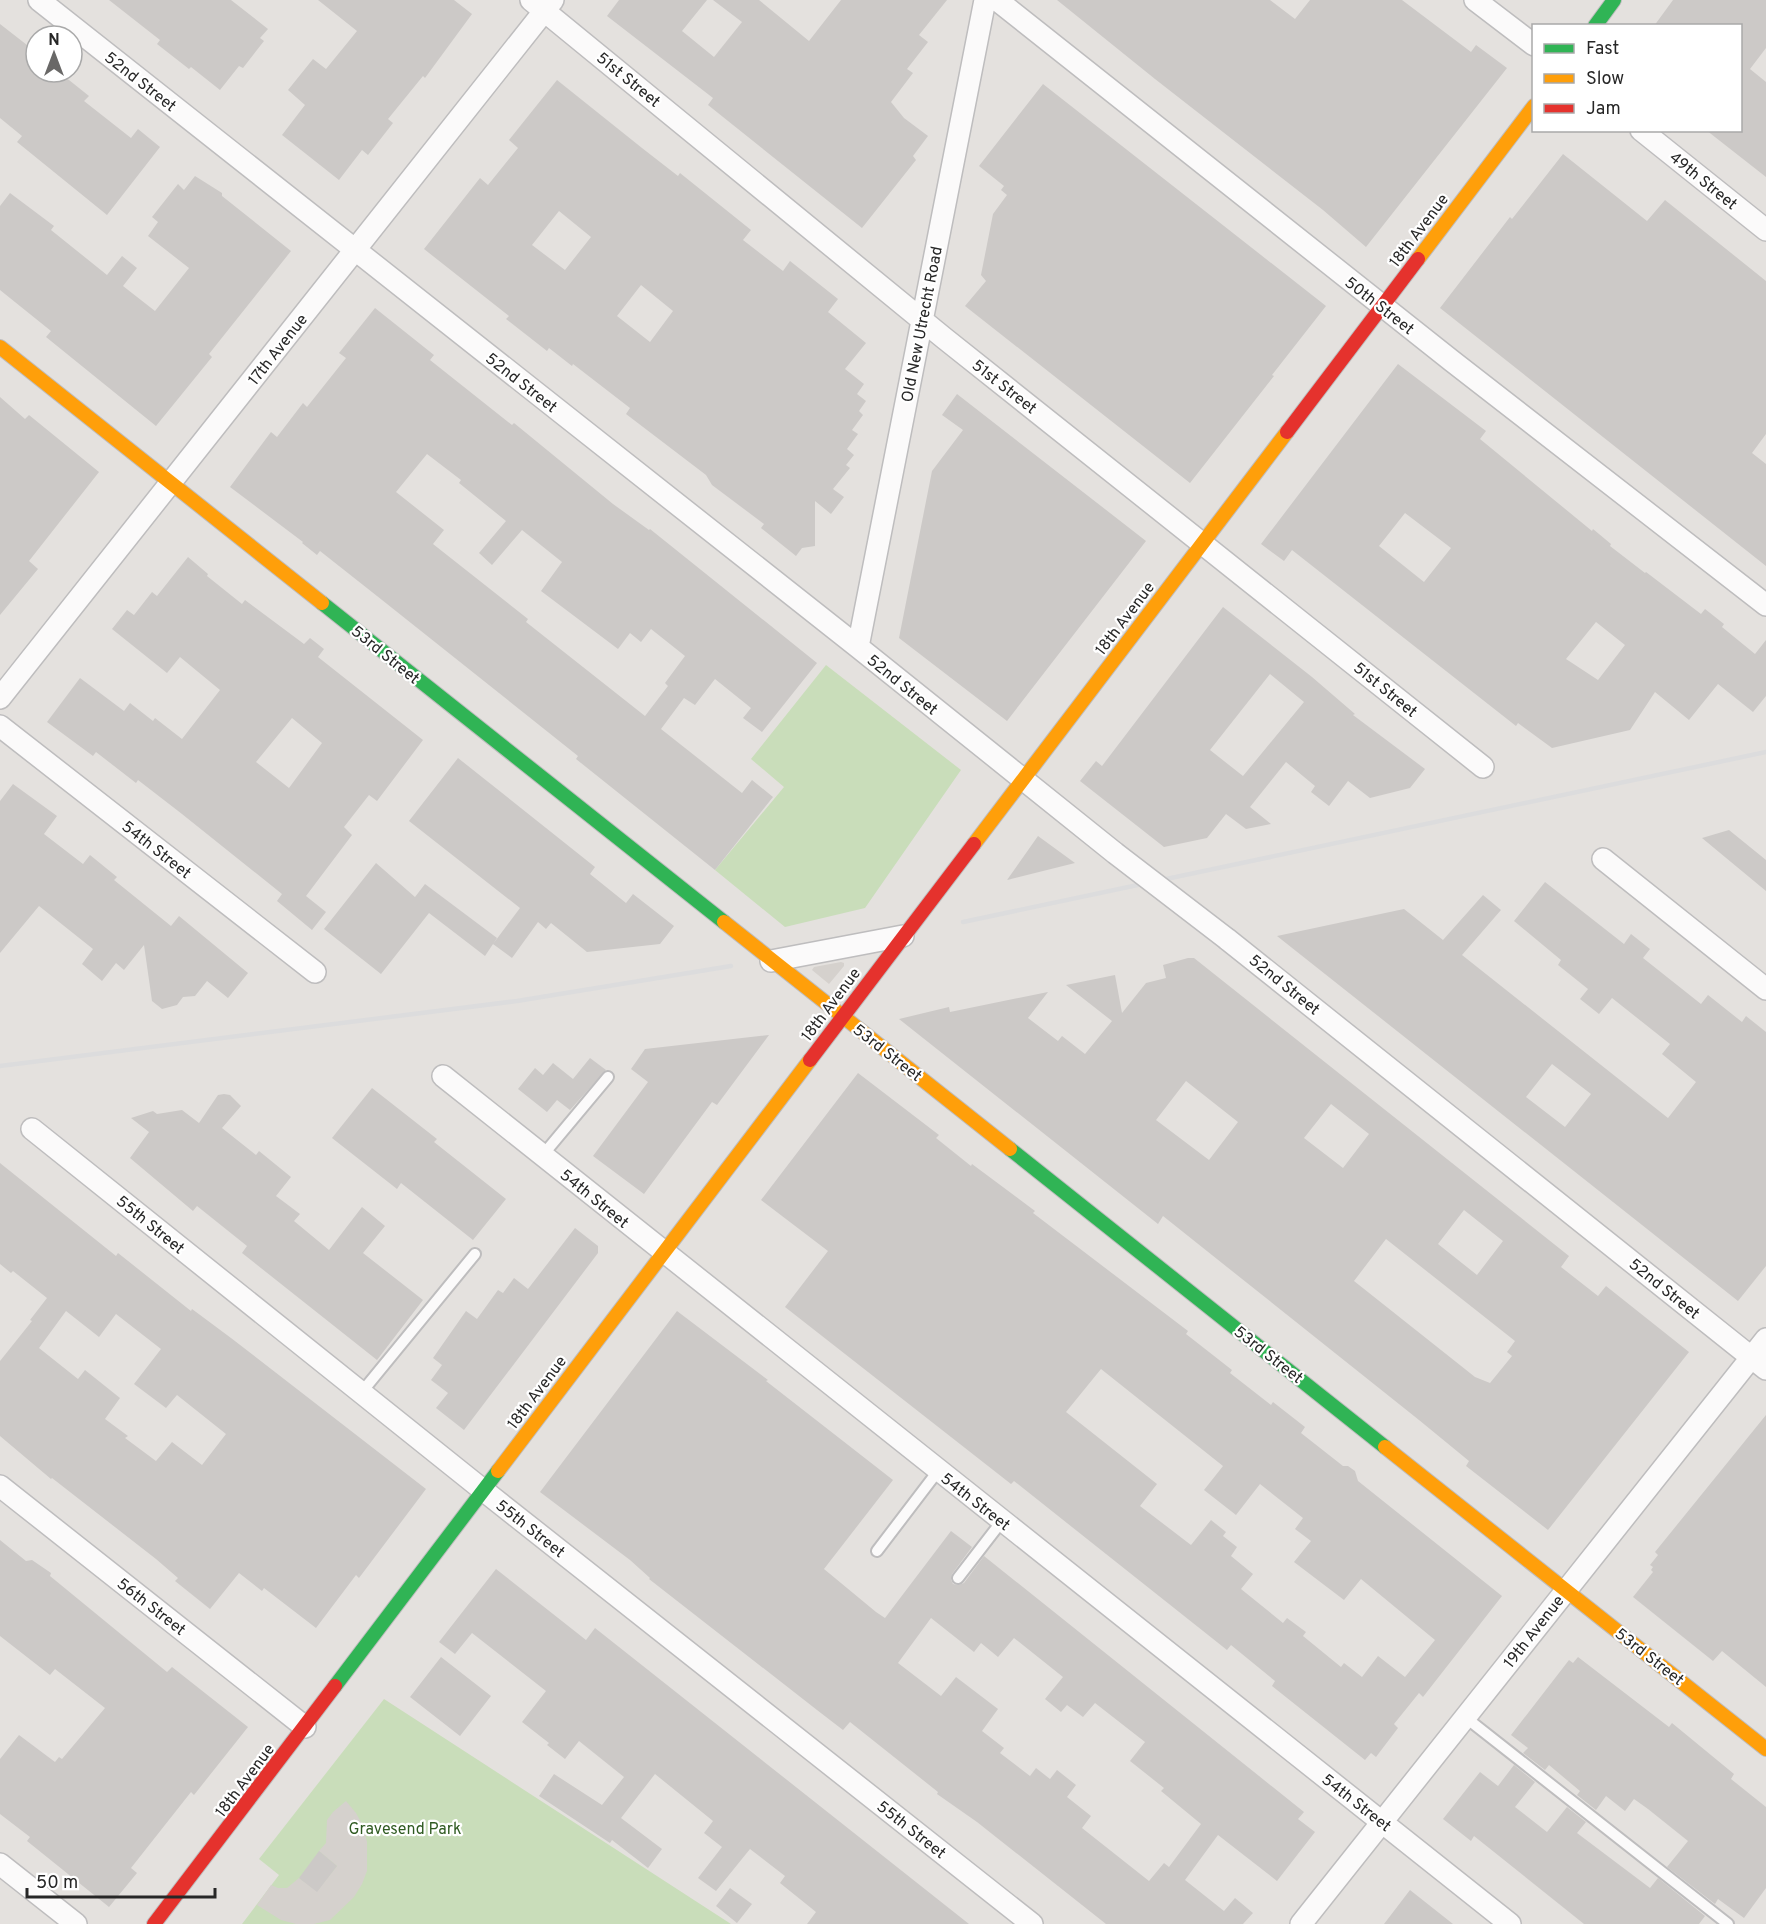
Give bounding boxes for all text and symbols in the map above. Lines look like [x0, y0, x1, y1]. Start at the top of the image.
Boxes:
north arrow [24, 24, 84, 84]
legend [1532, 24, 1742, 132]
text: N [48, 31, 60, 51]
text: Fast [1586, 38, 1619, 61]
street label: 52nd Street [100, 48, 180, 117]
street label: 51st Street [592, 49, 664, 112]
text: Slow [1586, 68, 1624, 91]
text: Jam [1586, 98, 1621, 121]
street label: 49th Street [1665, 148, 1741, 215]
street label: 18th Avenue [1385, 191, 1454, 272]
street label: Old New Utrecht Road [898, 245, 948, 404]
street label: 50th Street [1340, 273, 1418, 340]
street label: 17th Avenue [244, 311, 313, 390]
street label: 52nd Street [481, 349, 561, 418]
street label: 51st Street [967, 356, 1040, 419]
street label: 18th Avenue [1091, 579, 1160, 660]
street label: 53rd Street [347, 622, 423, 689]
street label: 52nd Street [862, 651, 941, 720]
street label: 51st Street [1349, 659, 1421, 722]
street label: 54th Street [117, 817, 195, 884]
street label: 52nd Street [1244, 951, 1323, 1020]
street label: 18th Avenue [797, 965, 866, 1046]
street label: 53rd Street [848, 1020, 925, 1087]
street label: 54th Street [555, 1166, 632, 1233]
street label: 55th Street [111, 1192, 188, 1259]
street label: 52nd Street [1624, 1255, 1703, 1324]
street label: 53rd Street [1229, 1322, 1306, 1389]
street label: 18th Avenue [503, 1353, 572, 1434]
street label: 54th Street [936, 1469, 1014, 1536]
street label: 55th Street [491, 1496, 568, 1563]
street label: 56th Street [112, 1574, 189, 1641]
street label: 19th Avenue [1500, 1592, 1569, 1673]
street label: 53rd Street [1610, 1624, 1687, 1691]
street label: 18th Avenue [211, 1741, 280, 1822]
street label: 54th Street [1317, 1770, 1395, 1837]
street label: 55th Street [872, 1797, 949, 1864]
park label: Gravesend Park [349, 1820, 462, 1840]
scale bar [27, 1861, 214, 1899]
text: 50 m [36, 1872, 78, 1895]

